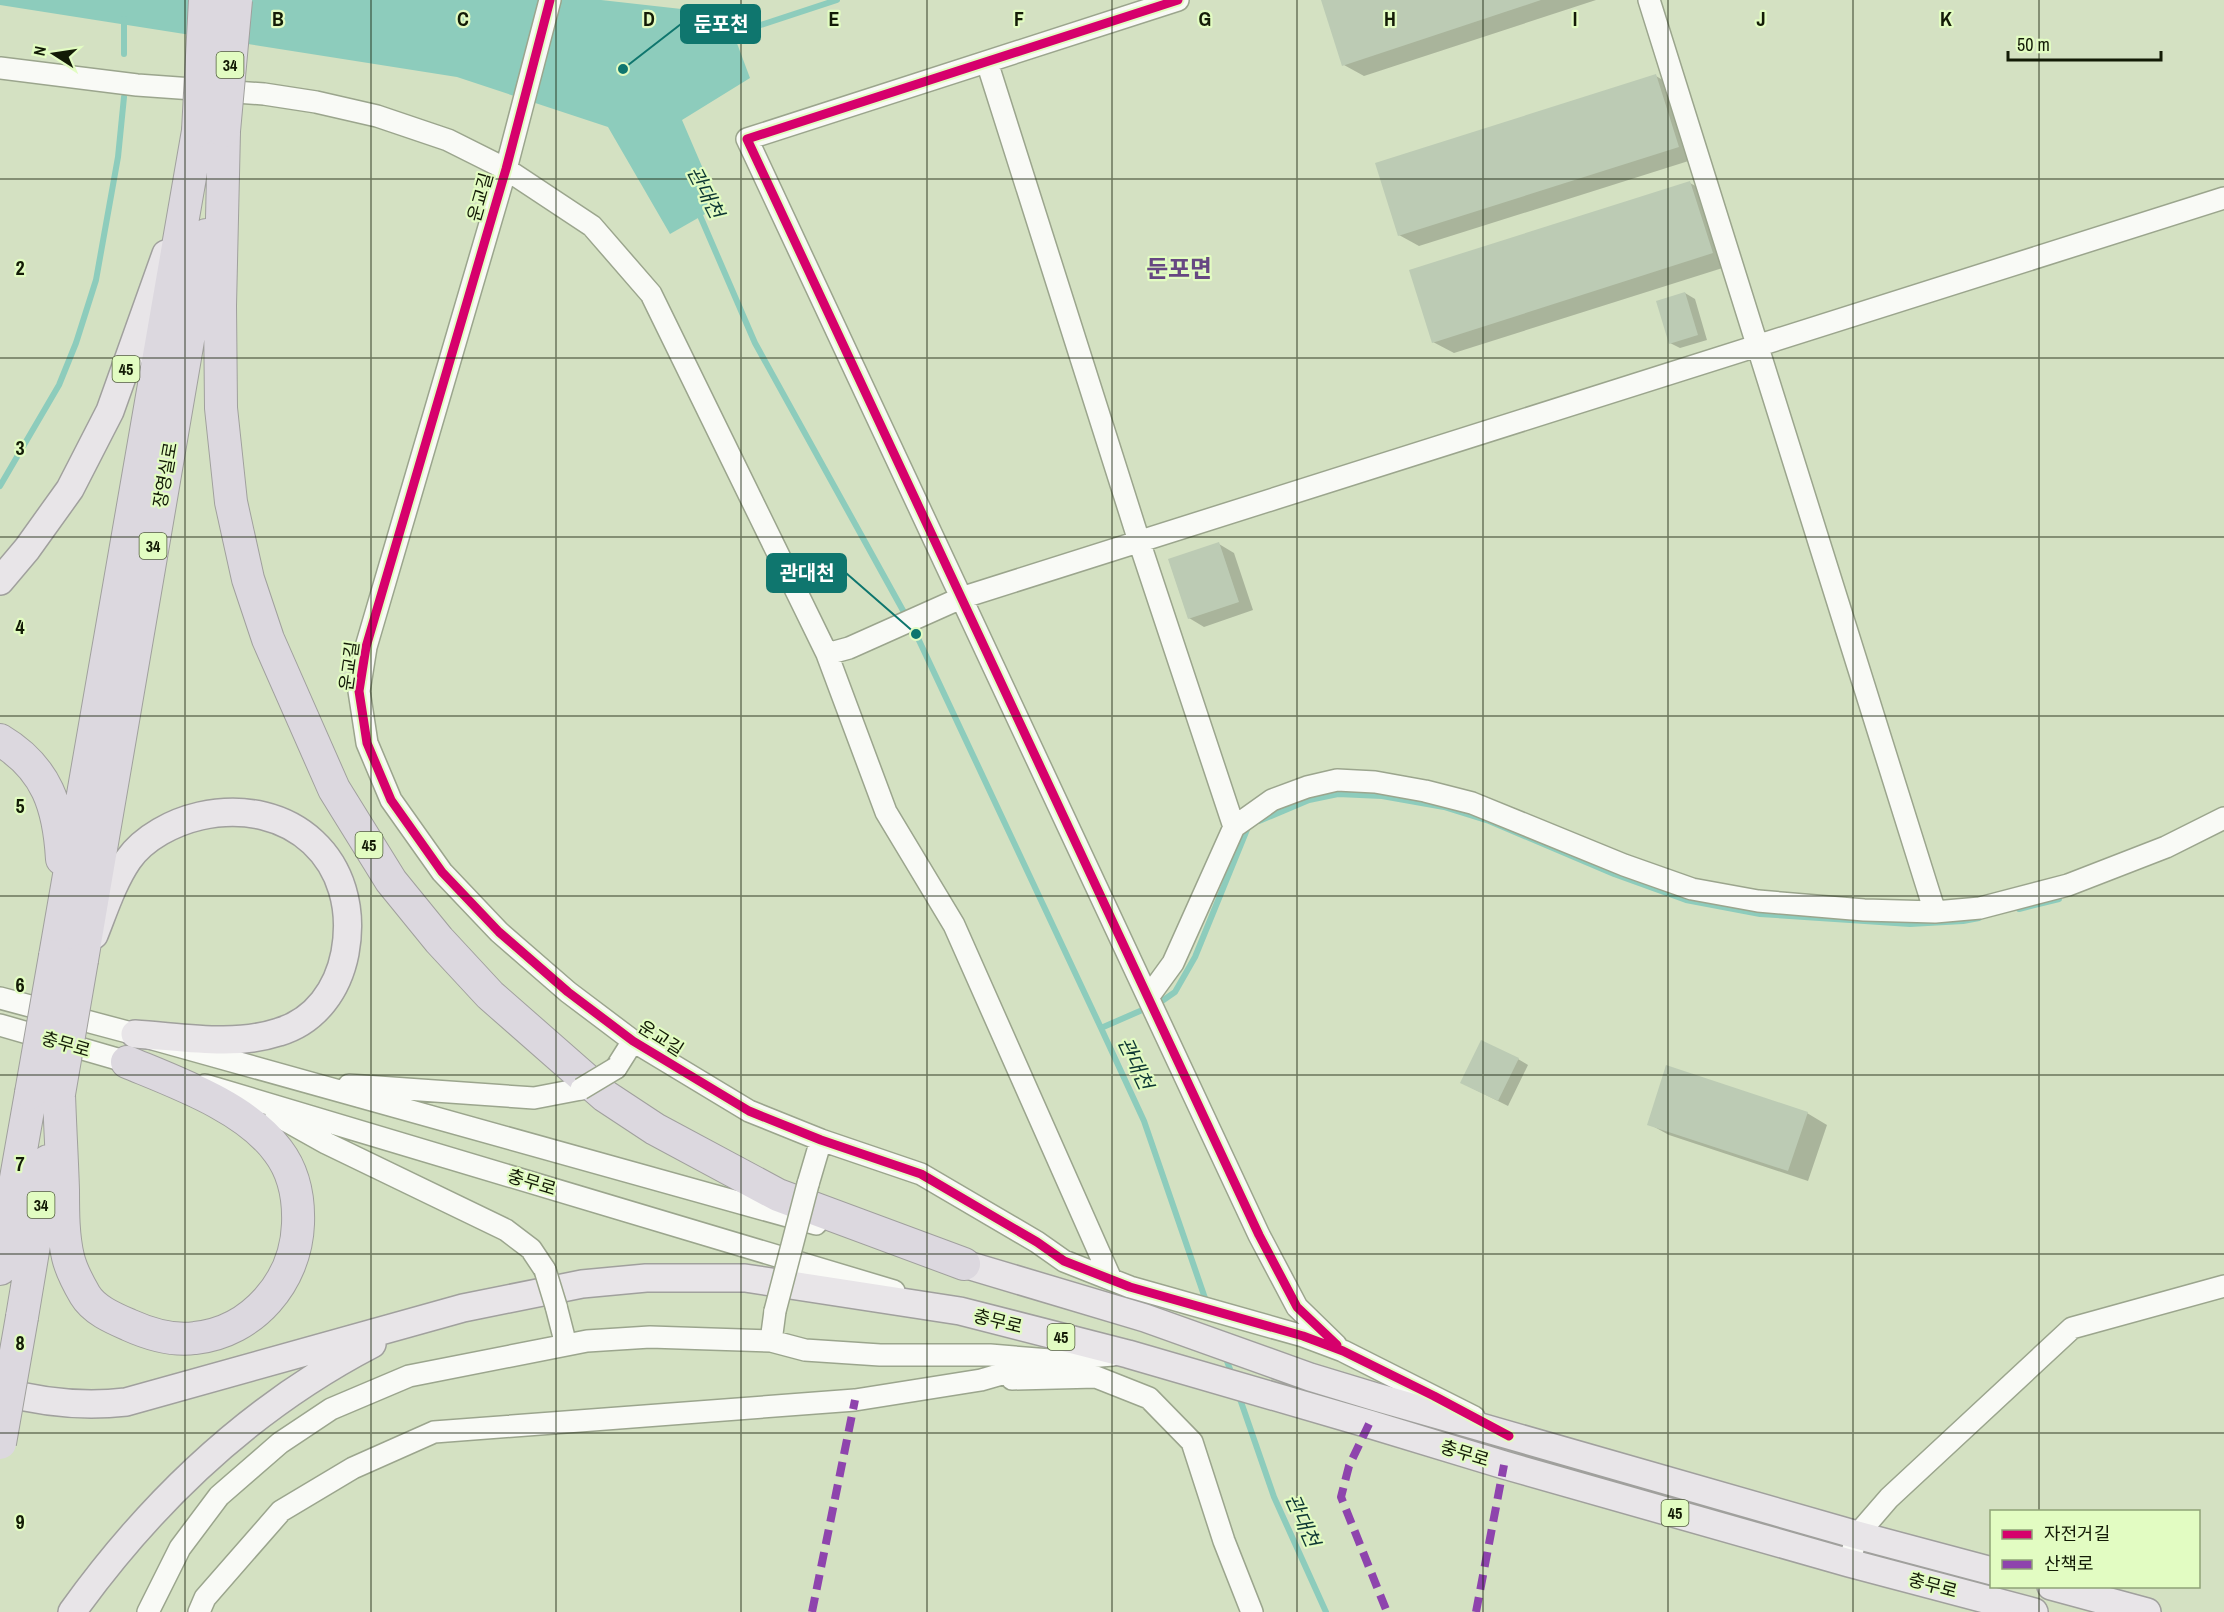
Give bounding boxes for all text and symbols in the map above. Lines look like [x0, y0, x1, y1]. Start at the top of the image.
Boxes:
text: B [272, 5, 284, 32]
text: C [457, 5, 469, 32]
text: D [643, 5, 655, 32]
callout: 둔포천 [681, 5, 760, 43]
text: E [829, 5, 840, 32]
text: F [1014, 5, 1024, 32]
text: G [1199, 5, 1211, 32]
text: H [1384, 5, 1396, 32]
text: I [1573, 5, 1577, 32]
text: J [1756, 5, 1766, 32]
text: K [1940, 5, 1952, 32]
text: 둔포천 [693, 10, 749, 37]
north arrow [24, 24, 84, 84]
scale bar [2008, 24, 2161, 62]
text: 50 m [2017, 32, 2050, 57]
text: N [28, 44, 51, 58]
road number: 34 [216, 52, 244, 78]
water label: 관대천 [681, 161, 732, 225]
street label: 운교길 [461, 170, 499, 224]
district label: 둔포면 [1146, 252, 1212, 284]
text: 2 [15, 254, 25, 281]
road number: 45 [112, 356, 140, 382]
text: 3 [15, 434, 25, 461]
street label: 장영실로 [147, 440, 183, 510]
road number: 34 [140, 533, 166, 559]
callout: 관대천 [767, 554, 846, 592]
text: 관대천 [779, 559, 835, 586]
text: 4 [15, 613, 25, 640]
street label: 운교길 [333, 640, 365, 692]
text: 5 [15, 792, 25, 819]
road number: 45 [356, 832, 382, 858]
text: 6 [15, 971, 25, 998]
street label: 운교길 [633, 1014, 689, 1062]
street label: 충무로 [39, 1025, 93, 1063]
water label: 관대천 [1112, 1032, 1161, 1096]
text: 7 [15, 1150, 25, 1177]
street label: 충무로 [505, 1163, 559, 1201]
road number: 34 [28, 1192, 54, 1218]
street label: 충무로 [971, 1303, 1025, 1339]
road number: 45 [1048, 1324, 1074, 1350]
text: 8 [15, 1329, 25, 1356]
street label: 충무로 [1438, 1434, 1492, 1472]
water label: 관대천 [1279, 1489, 1328, 1553]
road number: 45 [1662, 1500, 1688, 1526]
text: 9 [15, 1508, 25, 1535]
legend [1990, 1510, 2200, 1588]
text: 자전거길 [2044, 1521, 2110, 1546]
text: 산책로 [2044, 1551, 2094, 1576]
street label: 충무로 [1906, 1566, 1960, 1604]

